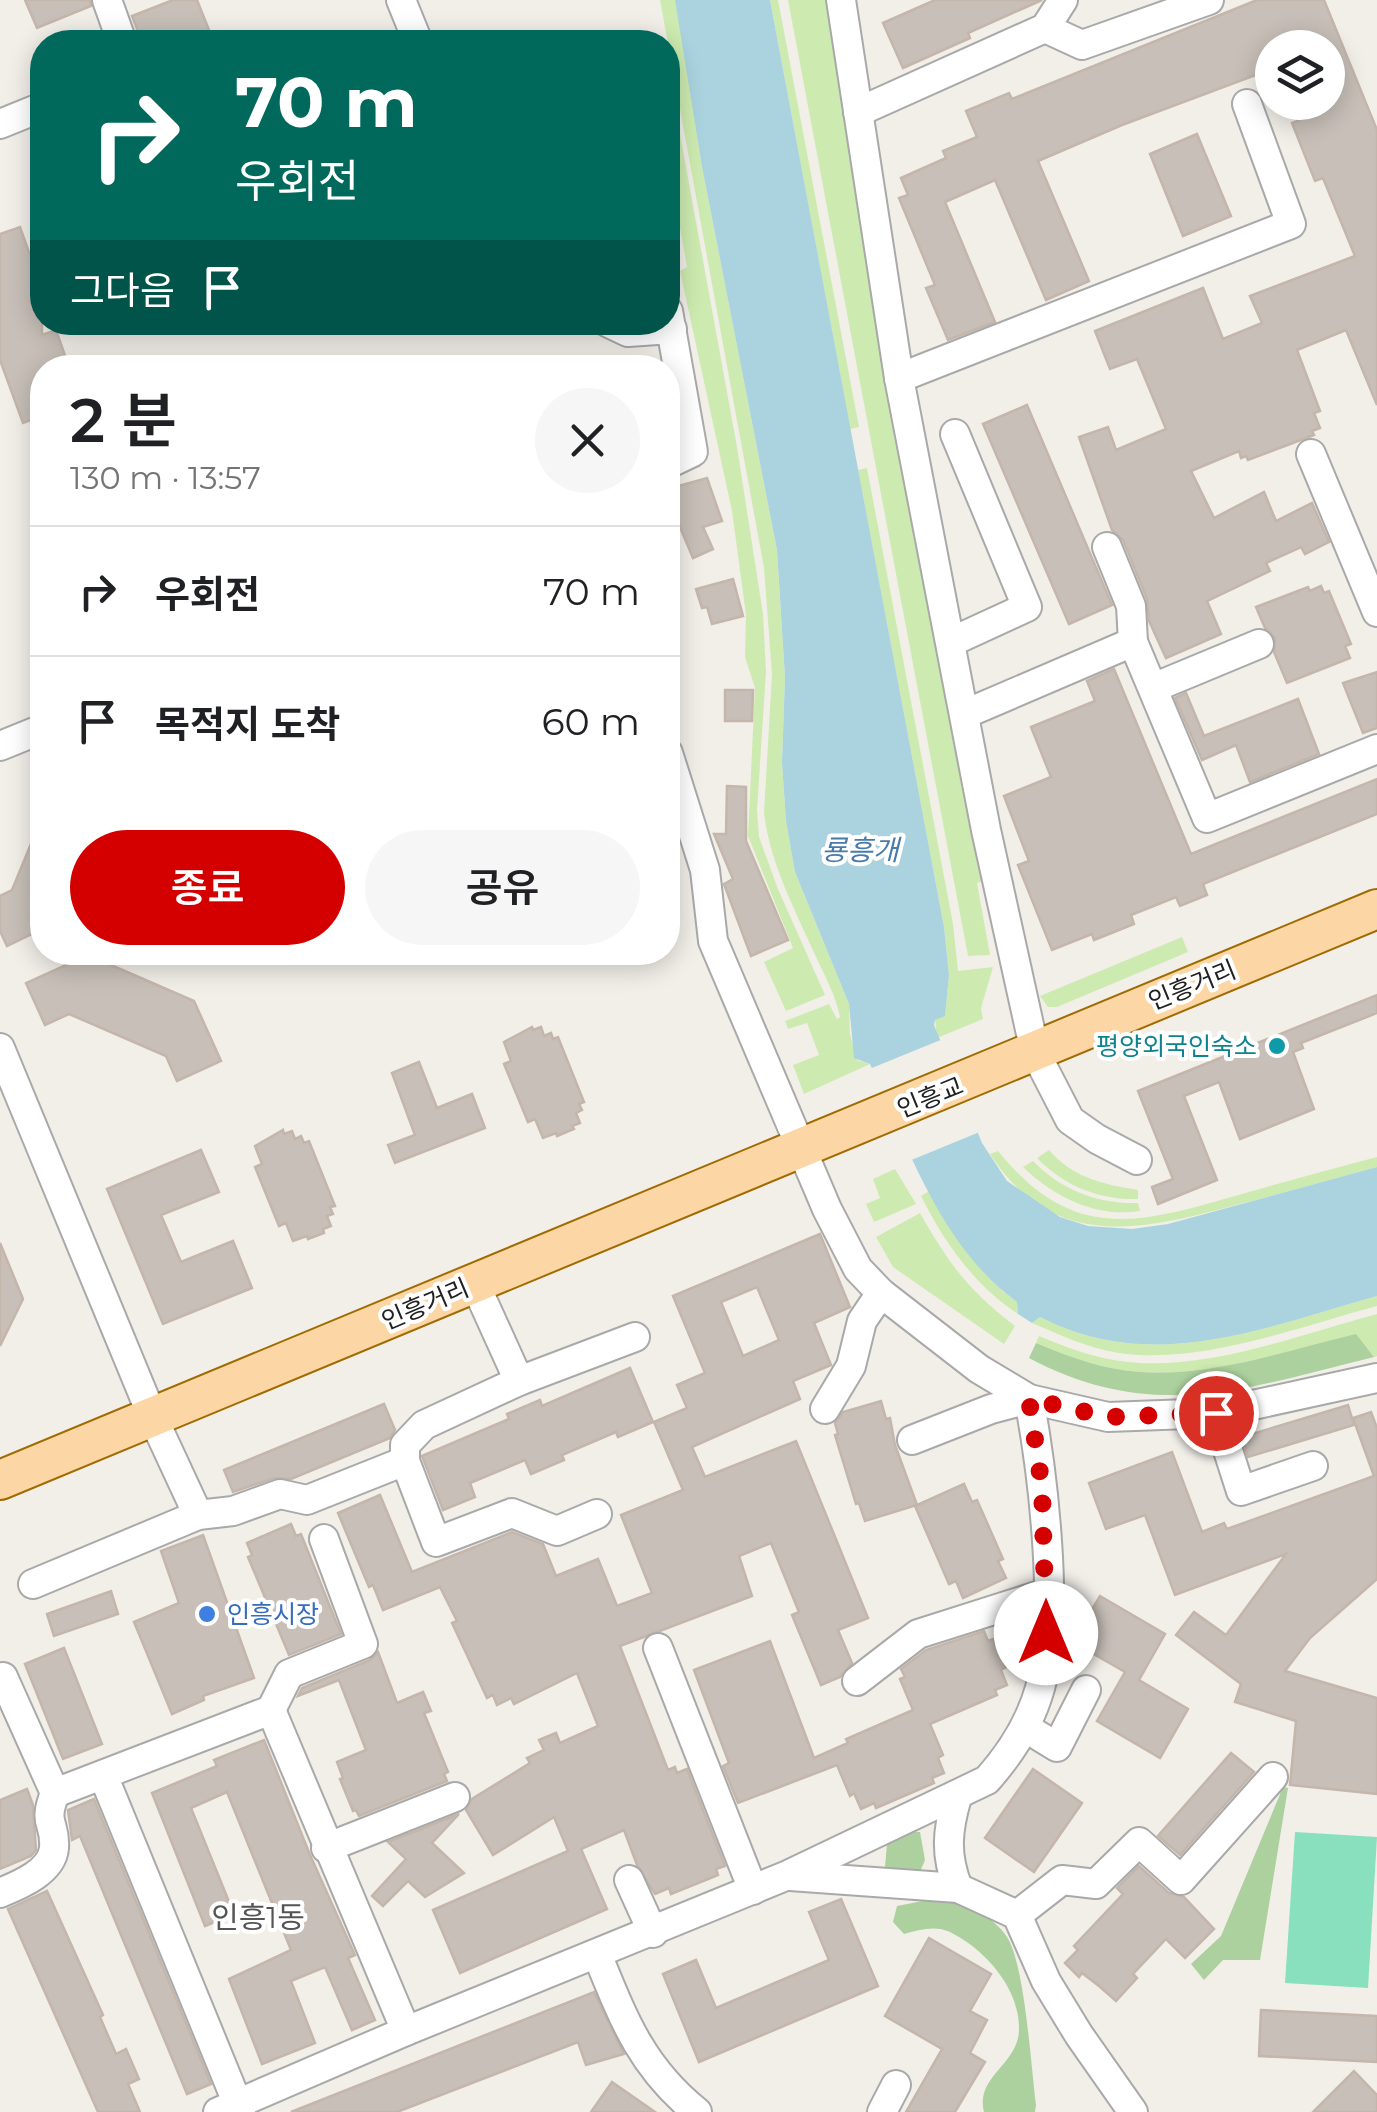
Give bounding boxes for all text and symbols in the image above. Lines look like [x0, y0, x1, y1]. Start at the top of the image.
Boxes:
map controls [1255, 30, 1345, 120]
button: layers [1255, 30, 1345, 120]
text: 70 m [235, 59, 418, 145]
icon: right [70, 70, 200, 200]
text: 우회전 [235, 153, 359, 208]
icon: arrive [195, 260, 250, 315]
text: 그다음 [70, 267, 175, 314]
text: 2 분 [70, 384, 177, 457]
button: close [535, 388, 640, 493]
text: 130 m · 13:57 [70, 458, 261, 497]
icon: right [70, 564, 125, 619]
text: 70 m [543, 568, 640, 615]
text: 우회전 [155, 571, 260, 618]
icon: arrive [70, 694, 125, 749]
text: 60 m [541, 698, 640, 745]
text: 목적지 도착 [155, 701, 341, 748]
button: 종료 [70, 830, 345, 945]
button: 공유 [365, 830, 640, 945]
water label: 룡흥개 [821, 833, 902, 867]
street label: 인흥거리 [1144, 954, 1240, 1016]
place label: 평양외국인숙소 [1096, 1031, 1257, 1061]
marker: 평양외국인숙소 [1266, 1035, 1288, 1057]
street label: 인흥교 [892, 1070, 968, 1124]
street label: 인흥거리 [377, 1272, 473, 1336]
pin [1174, 1371, 1259, 1456]
icon: arrive [1189, 1386, 1244, 1441]
position arrow [994, 1581, 1098, 1685]
place label: 인흥시장 [227, 1599, 319, 1629]
marker: 인흥시장 [196, 1603, 218, 1625]
district label: 인흥1동 [211, 1899, 305, 1936]

